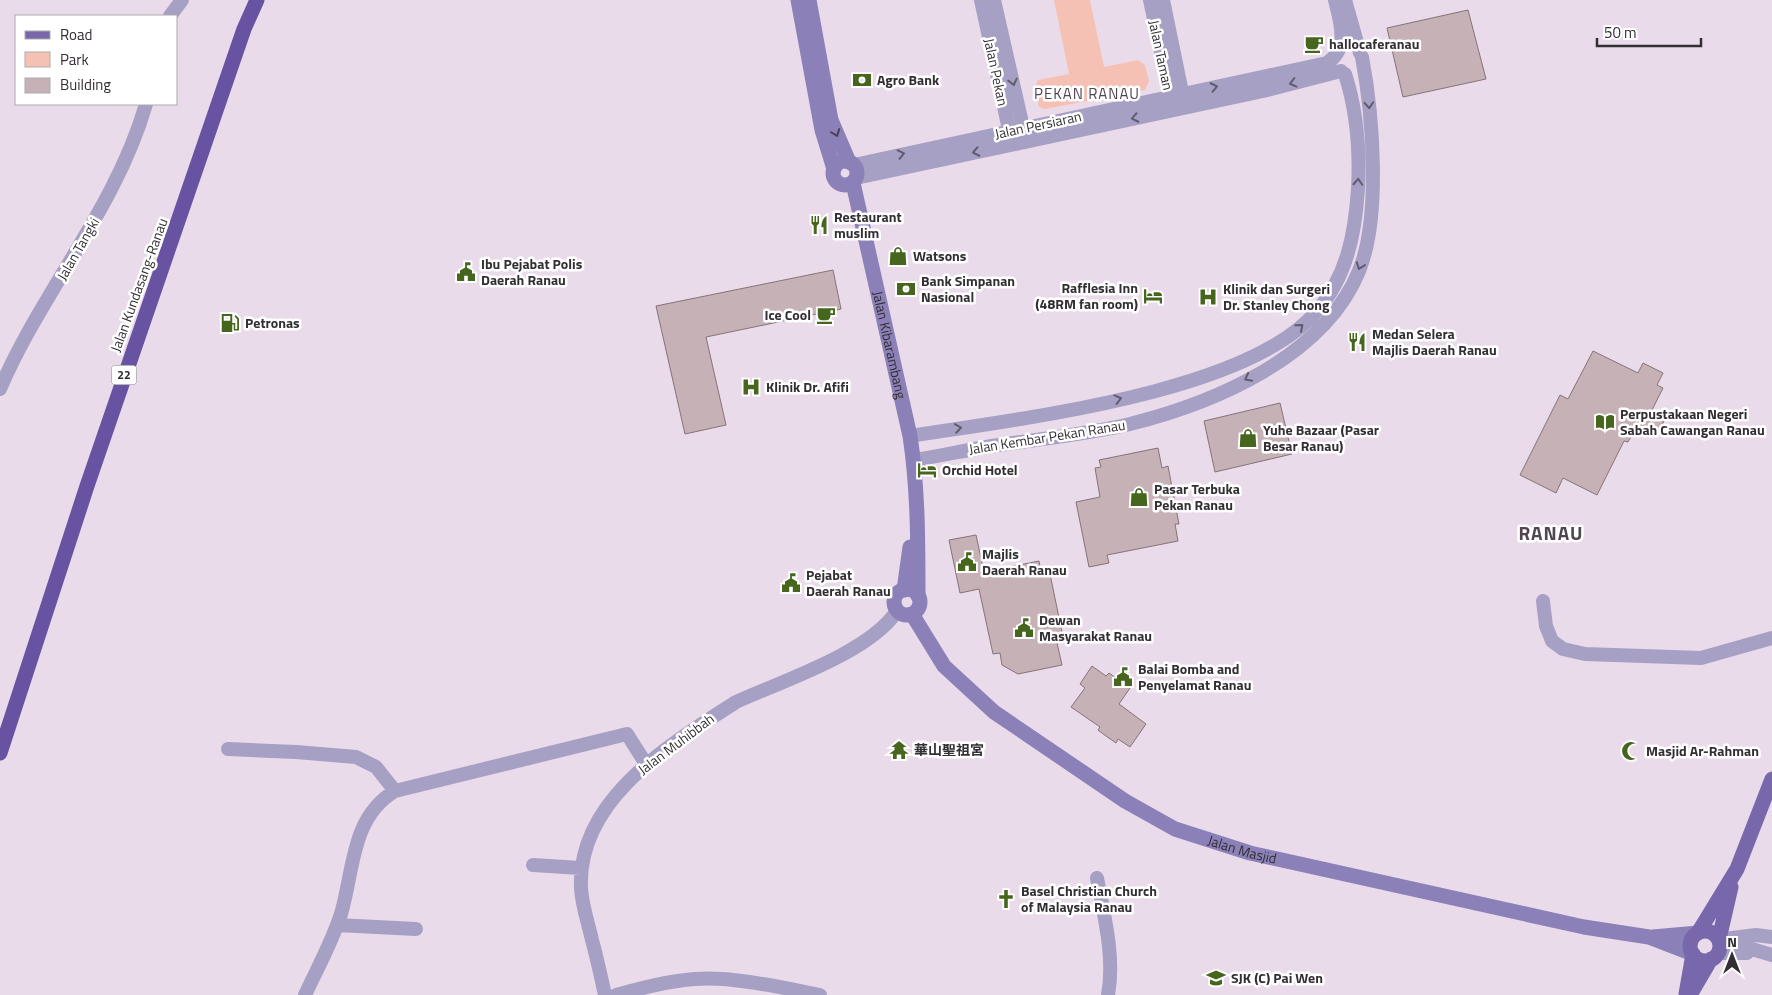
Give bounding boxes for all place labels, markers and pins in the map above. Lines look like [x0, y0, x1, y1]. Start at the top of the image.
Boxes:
cafe icon: hallocaferanau [1303, 33, 1325, 55]
place label: hallocaferanau [1329, 33, 1419, 54]
bank icon: Agro Bank [851, 69, 873, 91]
place label: Agro Bank [877, 69, 940, 90]
place label: Restaurant muslim [834, 206, 902, 243]
restaurant icon: Restaurant muslim [808, 214, 830, 236]
shop icon: Watsons [887, 245, 909, 267]
place label: Watsons [913, 245, 967, 266]
place label: Ibu Pejabat Polis Daerah Ranau [481, 253, 583, 290]
public building icon: Ibu Pejabat Polis Daerah Ranau [455, 261, 477, 283]
place label: Bank Simpanan Nasional [921, 270, 1015, 307]
place label: Rafflesia Inn (48RM fan room) [1035, 277, 1138, 314]
bank icon: Bank Simpanan Nasional [895, 278, 917, 300]
place label: Klinik dan Surgeri Dr. Stanley Chong [1223, 278, 1330, 315]
hotel icon: Rafflesia Inn (48RM fan room) [1142, 285, 1164, 307]
hospital icon: Klinik dan Surgeri Dr. Stanley Chong [1197, 286, 1219, 308]
place label: Ice Cool [765, 304, 811, 325]
cafe icon: Ice Cool [815, 304, 837, 326]
fuel station icon: Petronas [219, 312, 241, 334]
place label: Petronas [245, 312, 300, 333]
place label: Medan Selera Majlis Daerah Ranau [1372, 323, 1497, 360]
restaurant icon: Medan Selera Majlis Daerah Ranau [1346, 331, 1368, 353]
hospital icon: Klinik Dr. Afifi [740, 376, 762, 398]
place label: Klinik Dr. Afifi [766, 376, 849, 397]
place label: Perpustakaan Negeri Sabah Cawangan Ranau [1620, 403, 1765, 440]
library icon: Perpustakaan Negeri Sabah Cawangan Ranau [1594, 411, 1616, 433]
place label: Yuhe Bazaar (Pasar Besar Ranau) [1263, 419, 1379, 456]
shop icon: Yuhe Bazaar (Pasar Besar Ranau) [1237, 427, 1259, 449]
hotel icon: Orchid Hotel [916, 459, 938, 481]
place label: Orchid Hotel [942, 459, 1018, 480]
place label: Pasar Terbuka Pekan Ranau [1154, 478, 1240, 515]
shop icon: Pasar Terbuka Pekan Ranau [1128, 486, 1150, 508]
place label: Majlis Daerah Ranau [982, 543, 1067, 580]
public building icon: Majlis Daerah Ranau [956, 551, 978, 573]
place label: Pejabat Daerah Ranau [806, 564, 891, 601]
public building icon: Pejabat Daerah Ranau [780, 572, 802, 594]
place label: Dewan Masyarakat Ranau [1039, 609, 1152, 646]
public building icon: Dewan Masyarakat Ranau [1013, 617, 1035, 639]
place label: Balai Bomba and Penyelamat Ranau [1138, 658, 1252, 695]
public building icon: Balai Bomba and Penyelamat Ranau [1112, 666, 1134, 688]
temple icon: 華山聖祖宮 [888, 739, 910, 761]
place label: 華山聖祖宮 [914, 739, 984, 760]
mosque icon: Masjid Ar-Rahman [1620, 740, 1642, 762]
place label: Masjid Ar-Rahman [1646, 740, 1759, 761]
place label: Basel Christian Church of Malaysia Ranau [1021, 880, 1157, 917]
church icon: Basel Christian Church of Malaysia Ranau [995, 888, 1017, 910]
school or university icon: SJK (C) Pai Wen [1205, 967, 1227, 989]
place label: SJK (C) Pai Wen [1231, 967, 1323, 988]

